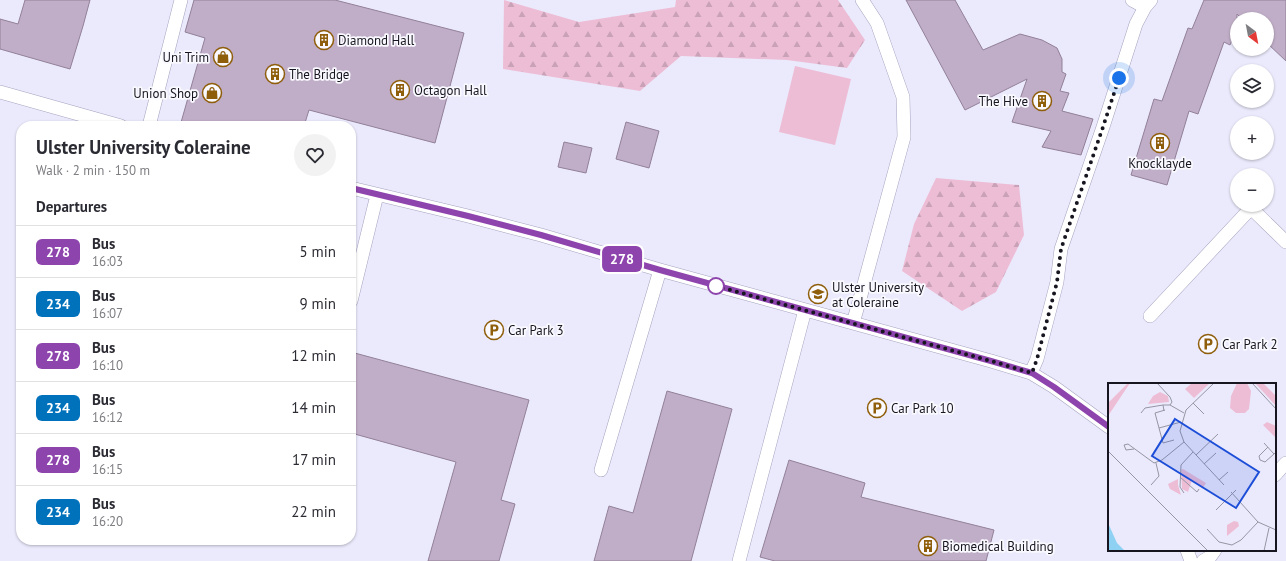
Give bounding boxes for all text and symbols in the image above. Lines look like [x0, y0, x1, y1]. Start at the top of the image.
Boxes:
north arrow [1230, 12, 1274, 56]
map controls [1230, 12, 1274, 212]
building icon: Diamond Hall [313, 29, 335, 51]
place label: Diamond Hall [338, 32, 415, 49]
shop icon: Uni Trim [212, 46, 234, 68]
place label: Uni Trim [163, 49, 209, 66]
building icon: The Bridge [264, 63, 286, 85]
button: layers [1230, 64, 1274, 108]
place label: The Bridge [289, 66, 349, 83]
your location [1109, 68, 1129, 88]
building icon: Octagon Hall [389, 79, 411, 101]
shop icon: Union Shop [201, 82, 223, 104]
place label: Octagon Hall [414, 82, 487, 99]
place label: Union Shop [133, 85, 198, 102]
building icon: The Hive [1031, 90, 1053, 112]
place label: The Hive [979, 93, 1028, 110]
button: + [1230, 116, 1274, 160]
building icon: Knocklayde [1149, 132, 1171, 154]
button: heart [294, 134, 336, 176]
text: Ulster University Coleraine [36, 135, 251, 159]
place label: Knocklayde [1128, 155, 1192, 172]
text: Walk · 2 min · 150 m [36, 162, 150, 179]
button: − [1230, 168, 1274, 212]
text: Departures [36, 197, 107, 216]
text: Bus [92, 234, 115, 253]
text: 5 min [299, 242, 336, 261]
text: 278 [46, 243, 70, 261]
line badge: 278 [599, 246, 645, 272]
text: 278 [610, 250, 634, 268]
text: 16:03 [92, 253, 123, 270]
unlabelled marker [707, 277, 725, 295]
place label: Ulster University at Coleraine [832, 279, 924, 311]
school or university icon: Ulster University at Coleraine [807, 283, 829, 305]
text: Bus [92, 286, 115, 305]
text: 9 min [299, 294, 336, 313]
text: 234 [46, 295, 70, 313]
text: 16:07 [92, 305, 123, 322]
parking icon: Car Park 3 [483, 319, 505, 341]
place label: Car Park 3 [508, 322, 564, 339]
parking icon: Car Park 2 [1197, 333, 1219, 355]
place label: Car Park 2 [1222, 336, 1278, 353]
text: Bus [92, 338, 115, 357]
text: 12 min [291, 346, 336, 365]
text: 278 [46, 347, 70, 365]
text: 16:10 [92, 357, 123, 374]
inset map [1108, 383, 1276, 551]
text: Bus [92, 390, 115, 409]
parking icon: Car Park 10 [866, 397, 888, 419]
text: 14 min [291, 398, 336, 417]
text: 234 [46, 399, 70, 417]
place label: Car Park 10 [891, 400, 954, 417]
text: 16:12 [92, 409, 123, 426]
text: Bus [92, 442, 115, 461]
text: 17 min [292, 450, 336, 469]
text: 278 [46, 451, 70, 469]
text: 16:15 [92, 461, 123, 478]
text: Bus [92, 494, 115, 513]
text: 22 min [291, 502, 336, 521]
text: 234 [46, 503, 70, 521]
text: 16:20 [92, 513, 123, 530]
building icon: Biomedical Building [917, 535, 939, 557]
place label: Biomedical Building [942, 538, 1054, 555]

